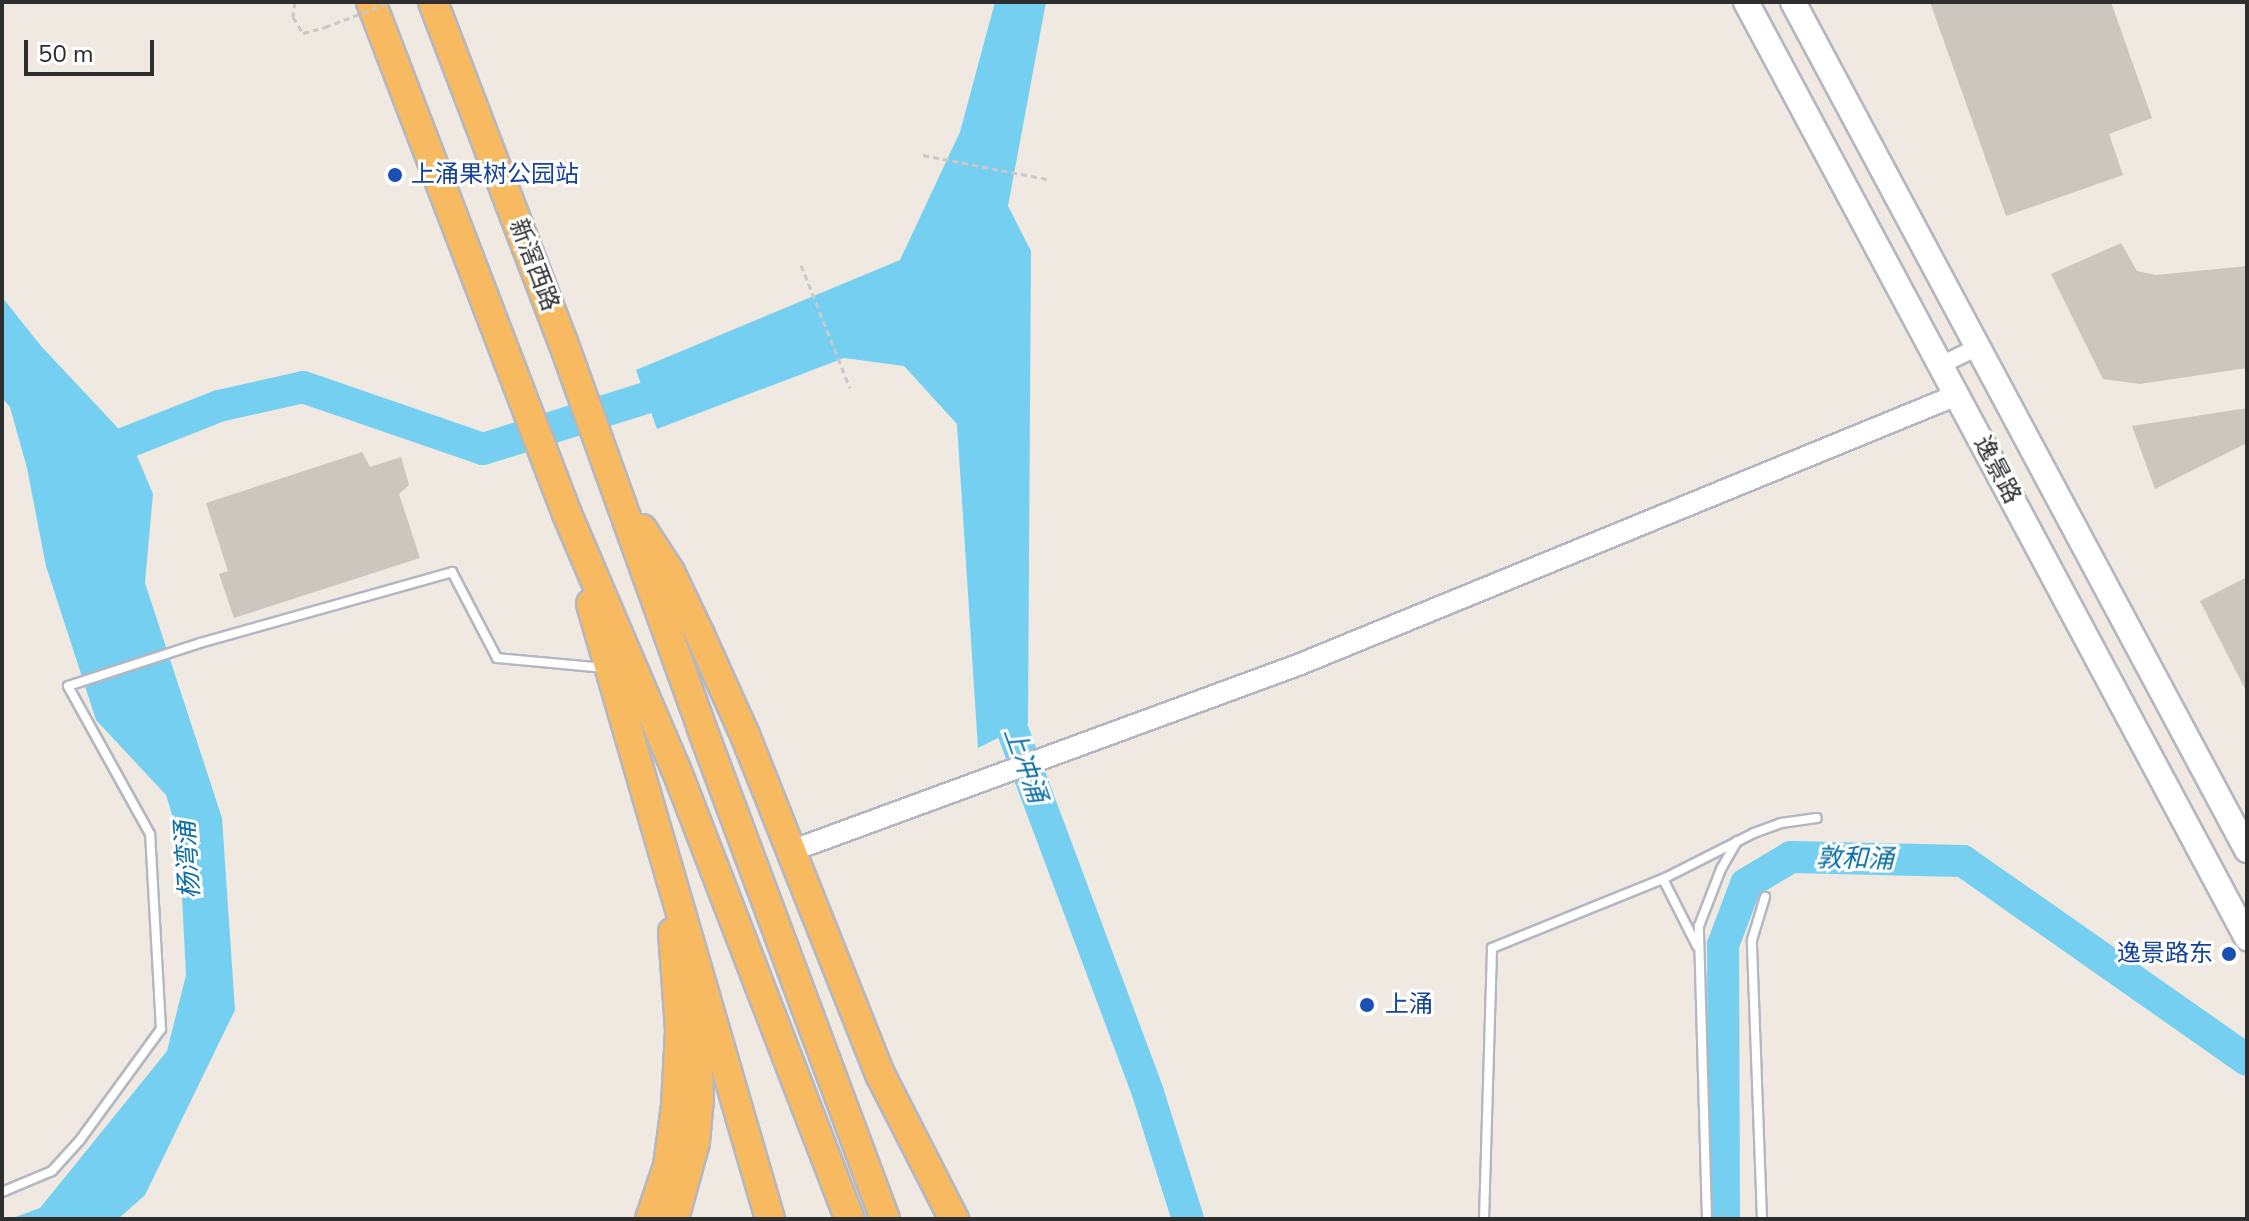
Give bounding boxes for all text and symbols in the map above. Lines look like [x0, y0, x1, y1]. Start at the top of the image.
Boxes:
scale bar [28, 24, 158, 74]
text: 50 m [38, 38, 94, 70]
place label: 上涌果树公园站 [411, 161, 579, 189]
marker: 上涌果树公园站 [386, 166, 404, 184]
street label: 新滘西路 [503, 215, 565, 315]
street label: 逸景路 [1967, 431, 2027, 509]
water label: 上冲涌 [997, 723, 1053, 807]
water label: 杨湾涌 [170, 820, 206, 900]
water label: 敦和涌 [1816, 843, 1894, 875]
place label: 逸景路东 [2117, 940, 2213, 968]
marker: 逸景路东 [2220, 945, 2238, 963]
place label: 上涌 [1385, 991, 1433, 1019]
marker: 上涌 [1356, 994, 1378, 1016]

